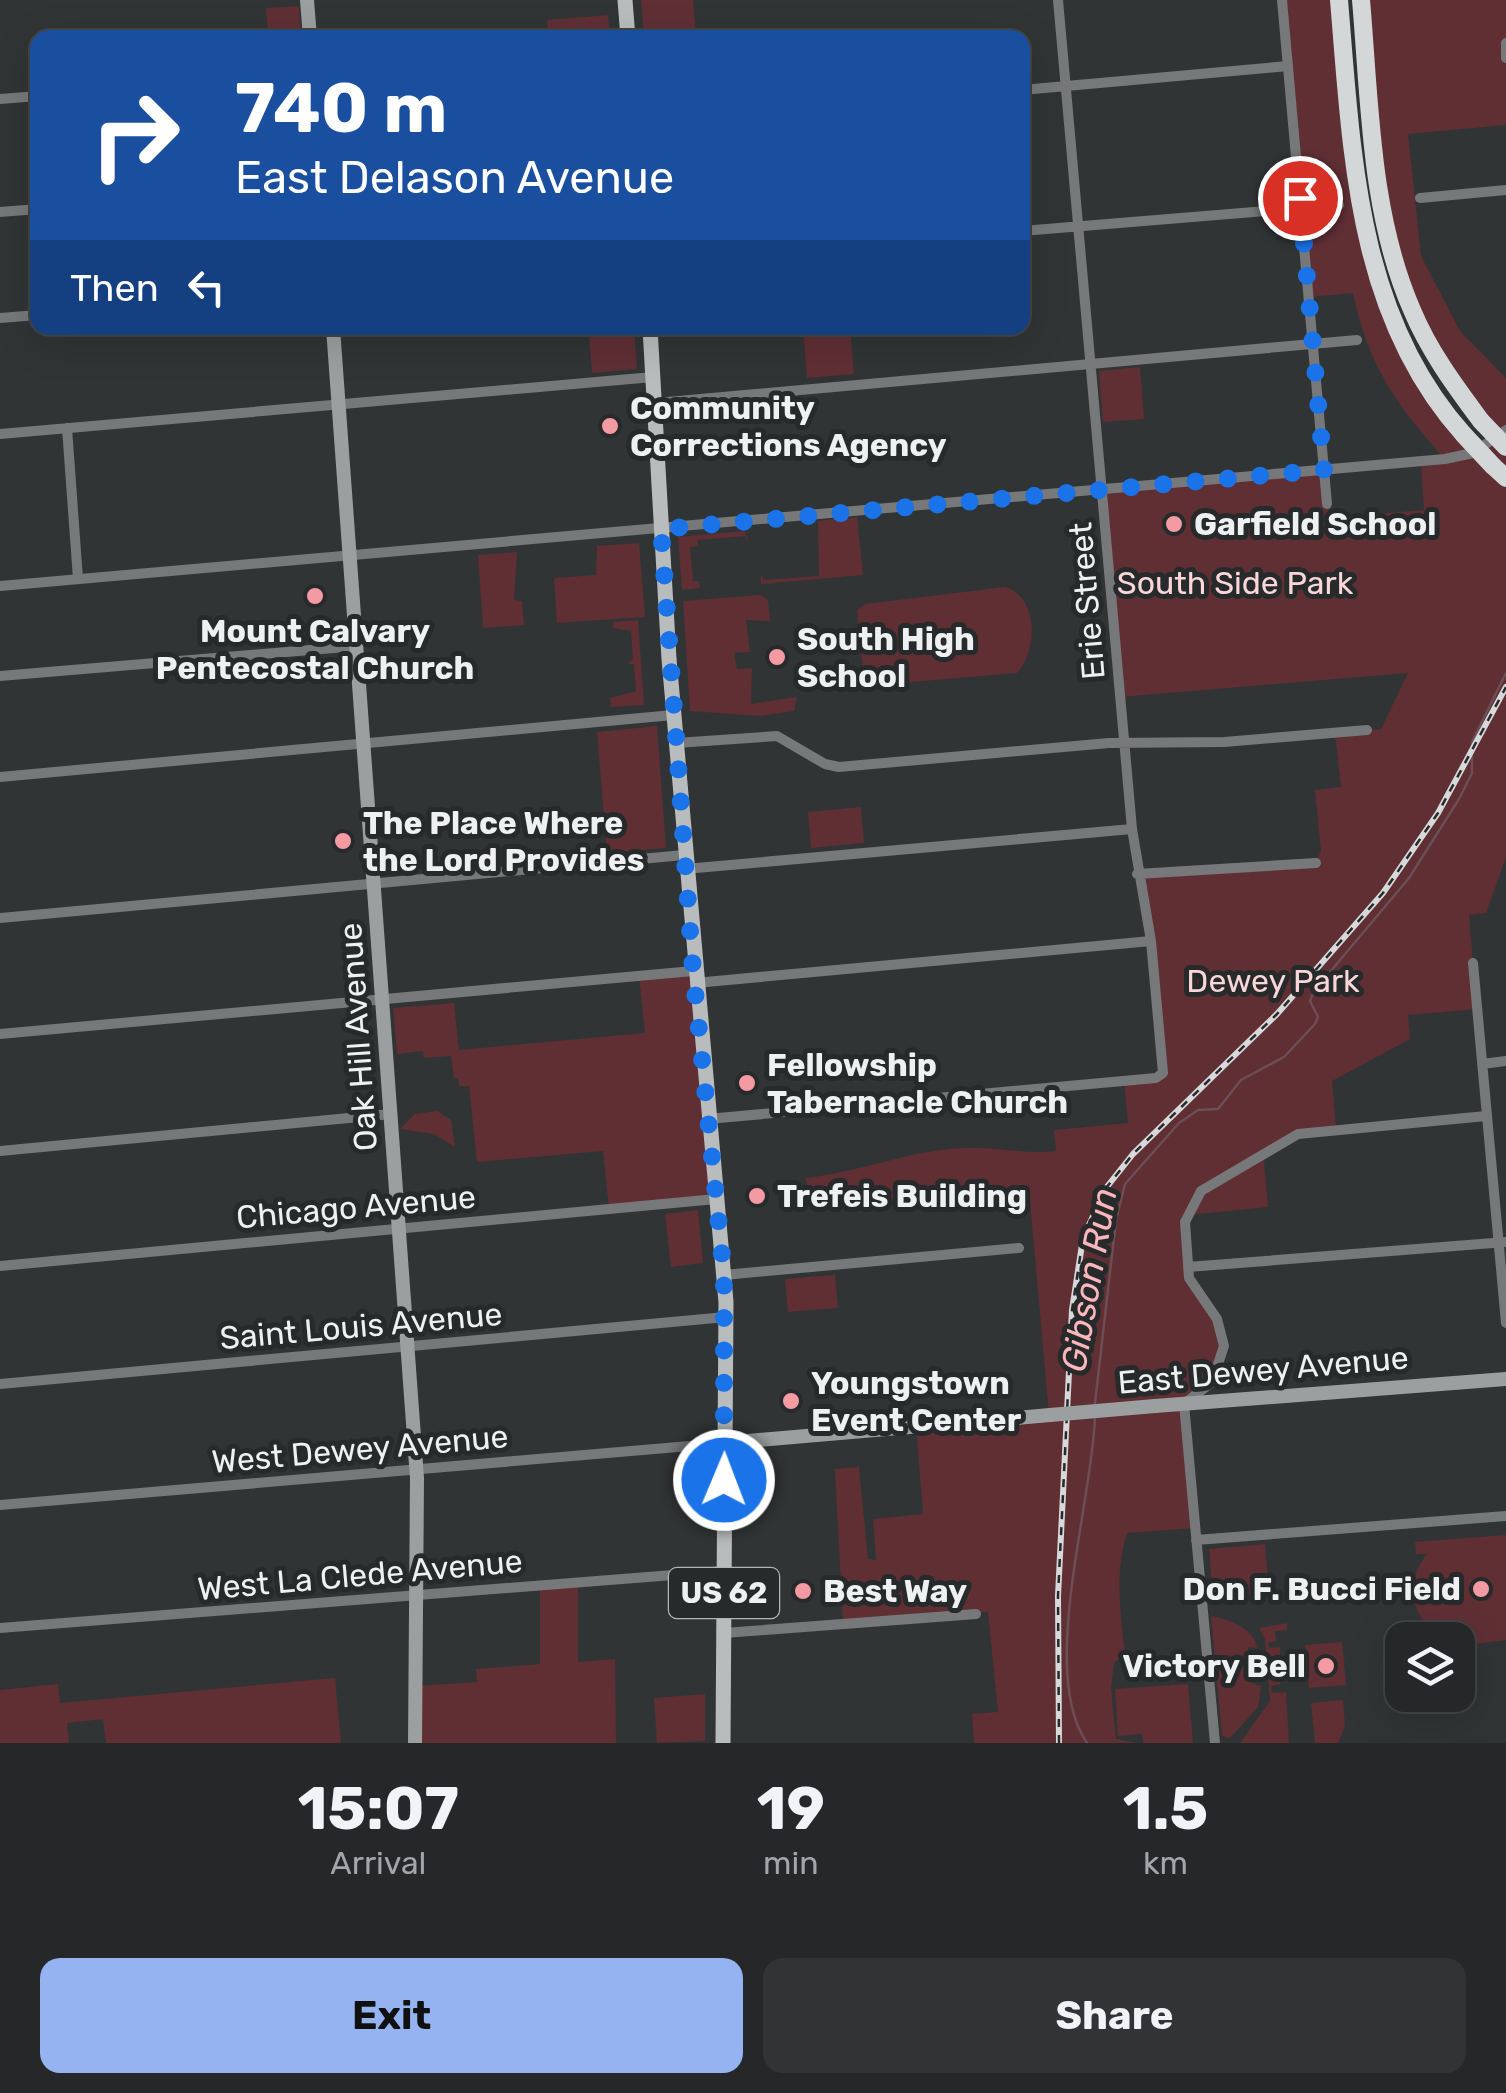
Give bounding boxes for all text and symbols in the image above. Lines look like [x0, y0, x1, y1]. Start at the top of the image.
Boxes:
text: 740 m [235, 67, 447, 150]
icon: right [70, 70, 200, 200]
text: East Delason Avenue [235, 151, 674, 204]
pin [1258, 156, 1343, 241]
icon: arrive [1273, 171, 1328, 226]
icon: left [179, 260, 234, 315]
text: Then [70, 265, 159, 311]
place label: Community Corrections Agency [630, 389, 947, 464]
marker: Community Corrections Agency [599, 415, 621, 437]
place label: Garfield School [1194, 505, 1436, 543]
marker: Garfield School [1163, 513, 1185, 535]
street label: Erie Street [1061, 521, 1113, 681]
park label: South Side Park [1117, 564, 1354, 602]
marker: Mount Calvary Pentecostal Church [304, 585, 326, 607]
place label: Mount Calvary Pentecostal Church [156, 612, 474, 687]
place label: South High School [797, 620, 975, 695]
marker: South High School [766, 646, 788, 668]
place label: The Place Where the Lord Provides [363, 804, 644, 879]
marker: The Place Where the Lord Provides [332, 830, 354, 852]
street label: Oak Hill Avenue [331, 922, 385, 1152]
park label: Dewey Park [1186, 962, 1360, 1000]
place label: Fellowship Tabernacle Church [767, 1046, 1068, 1121]
marker: Fellowship Tabernacle Church [736, 1072, 758, 1094]
place label: Trefeis Building [777, 1177, 1027, 1215]
street label: Chicago Avenue [235, 1178, 477, 1236]
marker: Trefeis Building [746, 1185, 768, 1207]
water label: Gibson Run [1052, 1185, 1126, 1375]
street label: Saint Louis Avenue [218, 1295, 504, 1357]
street label: East Dewey Avenue [1116, 1338, 1410, 1402]
place label: Youngstown Event Center [811, 1364, 1022, 1439]
marker: Youngstown Event Center [780, 1390, 802, 1412]
street label: West Dewey Avenue [210, 1417, 510, 1481]
position arrow [672, 1428, 776, 1532]
street label: West La Clede Avenue [196, 1542, 524, 1608]
road number: US 62 [669, 1568, 779, 1618]
place label: Don F. Bucci Field [1183, 1570, 1461, 1608]
place label: Best Way [823, 1572, 967, 1610]
marker: Don F. Bucci Field [1470, 1578, 1492, 1600]
marker: Best Way [792, 1580, 814, 1602]
map controls [1385, 1622, 1475, 1712]
button: layers [1385, 1622, 1475, 1712]
place label: Victory Bell [1122, 1647, 1306, 1685]
marker: Victory Bell [1315, 1655, 1337, 1677]
text: 15:07 [298, 1773, 459, 1844]
text: 19 [757, 1773, 825, 1844]
text: 1.5 [1123, 1773, 1208, 1844]
text: Arrival [330, 1844, 426, 1882]
text: min [763, 1844, 819, 1882]
text: km [1143, 1844, 1188, 1882]
button: Exit [40, 1958, 743, 2073]
button: Share [763, 1958, 1466, 2073]

